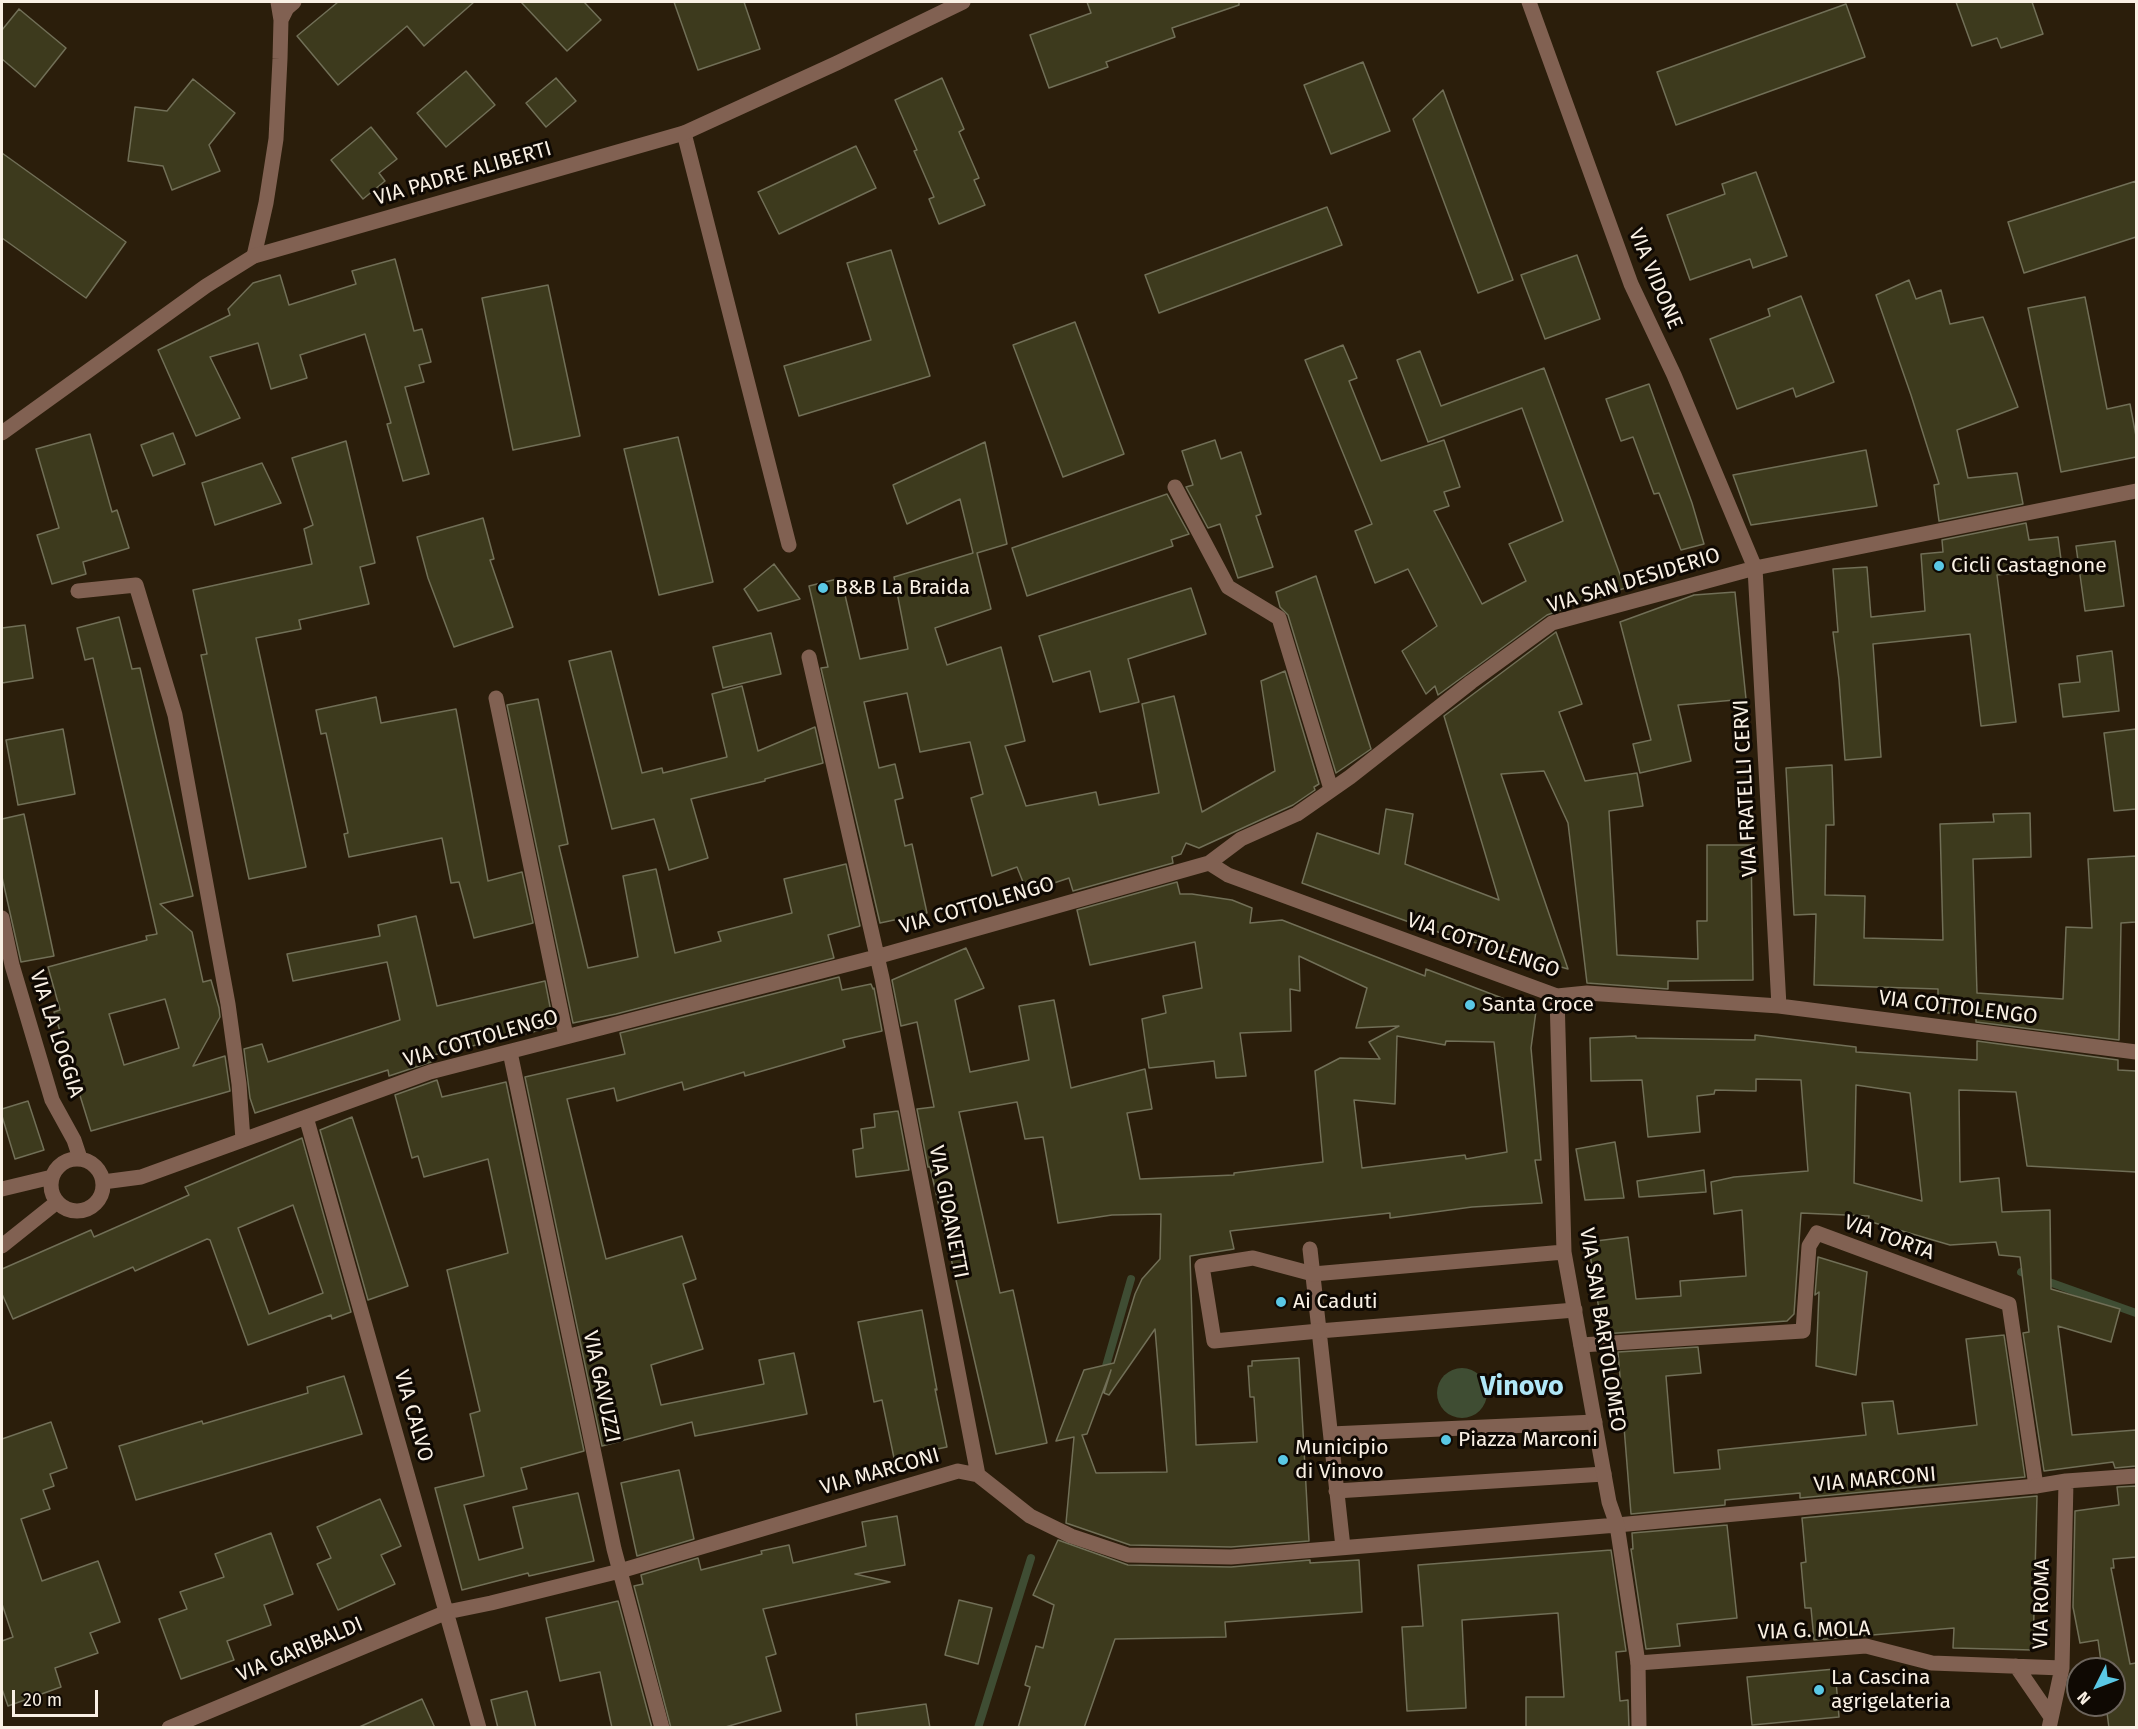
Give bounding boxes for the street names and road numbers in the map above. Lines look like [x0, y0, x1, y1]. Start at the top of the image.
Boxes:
street label: VIA PADRE ALIBERTI [371, 137, 555, 211]
street label: VIA VIDONE [1623, 225, 1687, 333]
street label: VIA SAN DESIDERIO [1545, 543, 1723, 619]
street label: VIA FRATELLI CERVI [1729, 699, 1763, 877]
street label: VIA COTTOLENGO [897, 872, 1057, 940]
street label: VIA COTTOLENGO [1403, 908, 1563, 984]
street label: VIA LA LOGGIA [24, 967, 88, 1101]
street label: VIA COTTOLENGO [1877, 986, 2039, 1030]
street label: VIA COTTOLENGO [401, 1005, 561, 1073]
street label: VIA GIOANETTI [923, 1143, 973, 1281]
street label: VIA TORTA [1840, 1210, 1938, 1266]
street label: VIA SAN BARTOLOMEO [1573, 1226, 1631, 1434]
street label: VIA GAVUZZI [577, 1329, 625, 1445]
street label: VIA CALVO [388, 1367, 438, 1465]
street label: VIA MARCONI [818, 1443, 942, 1501]
street label: VIA MARCONI [1813, 1462, 1937, 1498]
street label: VIA ROMA [2029, 1558, 2055, 1650]
street label: VIA GARIBALDI [233, 1612, 367, 1688]
street label: VIA G. MOLA [1757, 1616, 1871, 1646]

